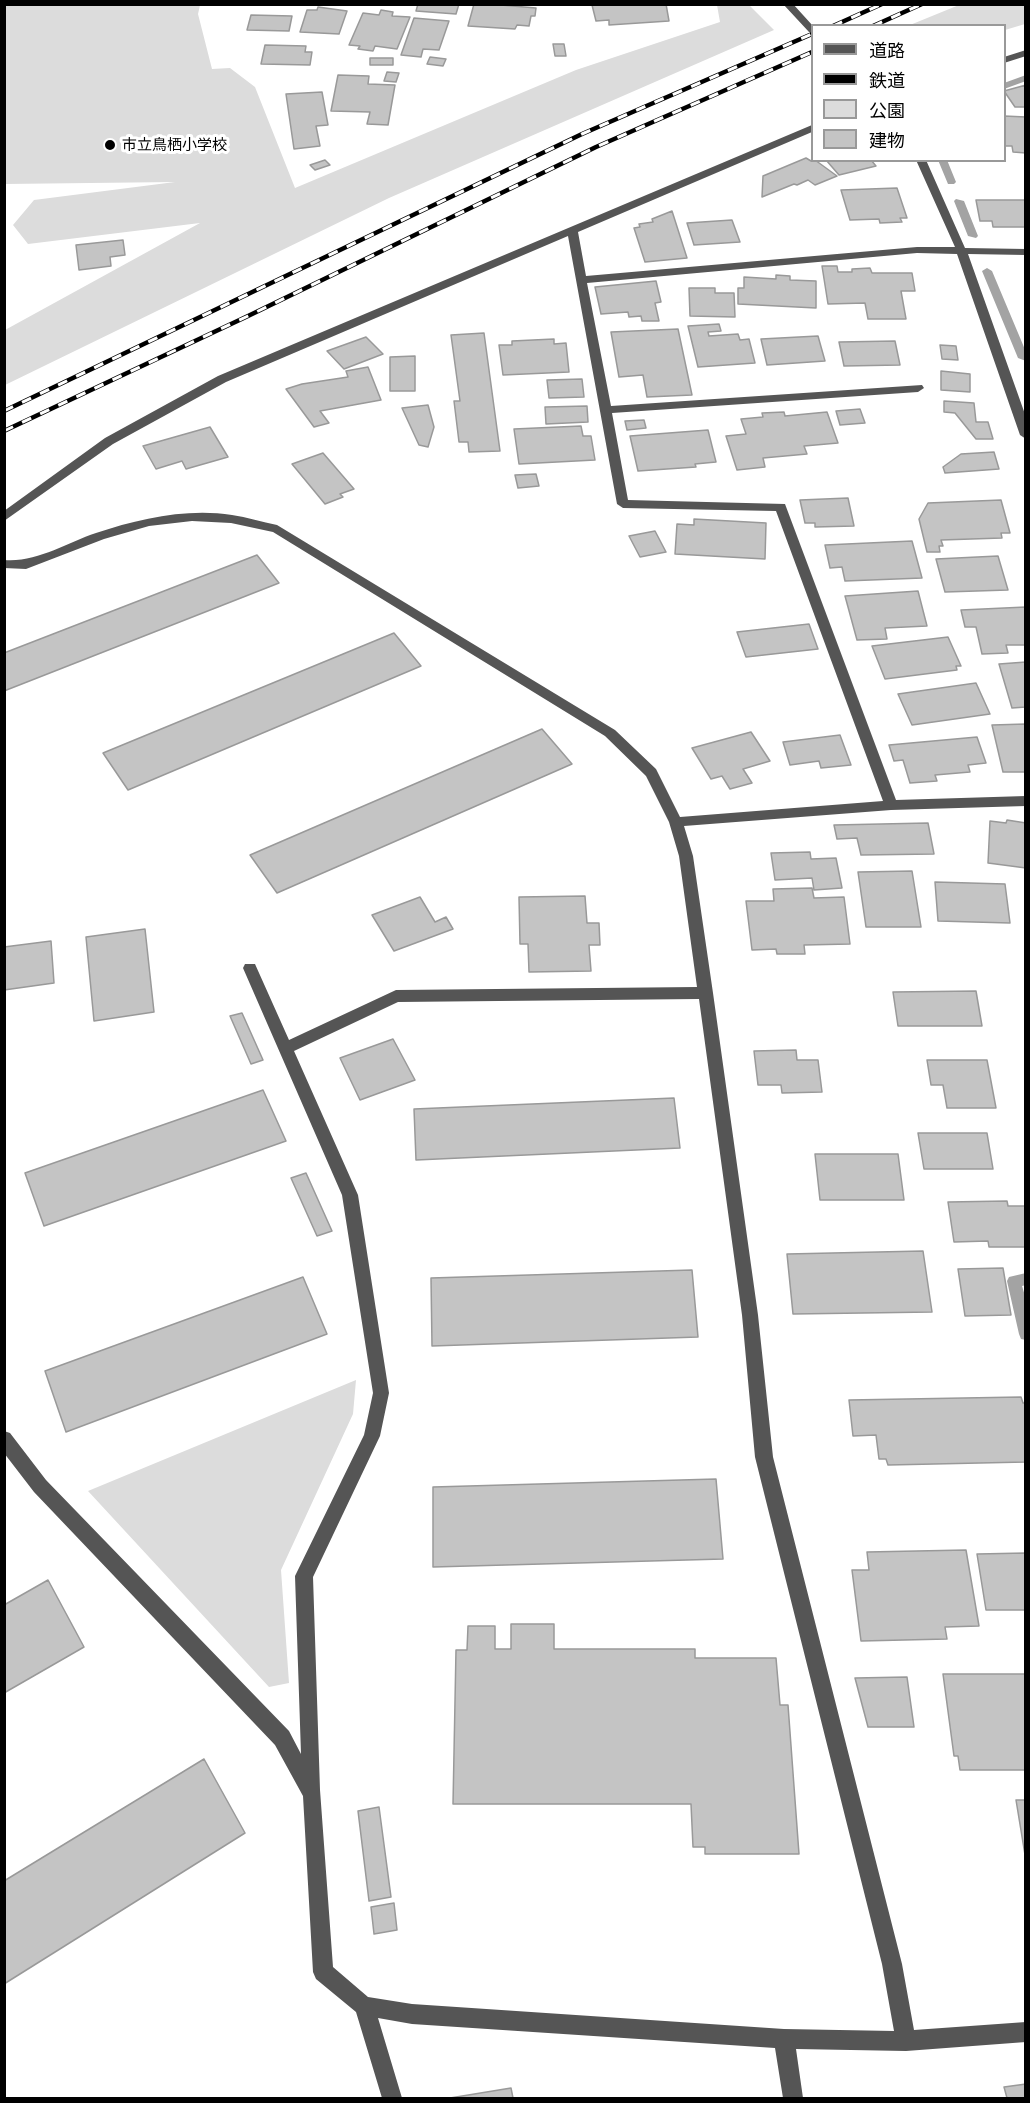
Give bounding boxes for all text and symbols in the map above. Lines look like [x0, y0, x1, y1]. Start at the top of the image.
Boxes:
legend [811, 24, 1006, 162]
text: 道路 [869, 39, 905, 61]
text: 鉄道 [869, 69, 905, 91]
text: 公園 [869, 99, 905, 121]
text: 建物 [869, 129, 905, 151]
place label: 市立鳥栖小学校 [122, 136, 227, 154]
marker: 市立鳥栖小学校 [103, 138, 117, 152]

